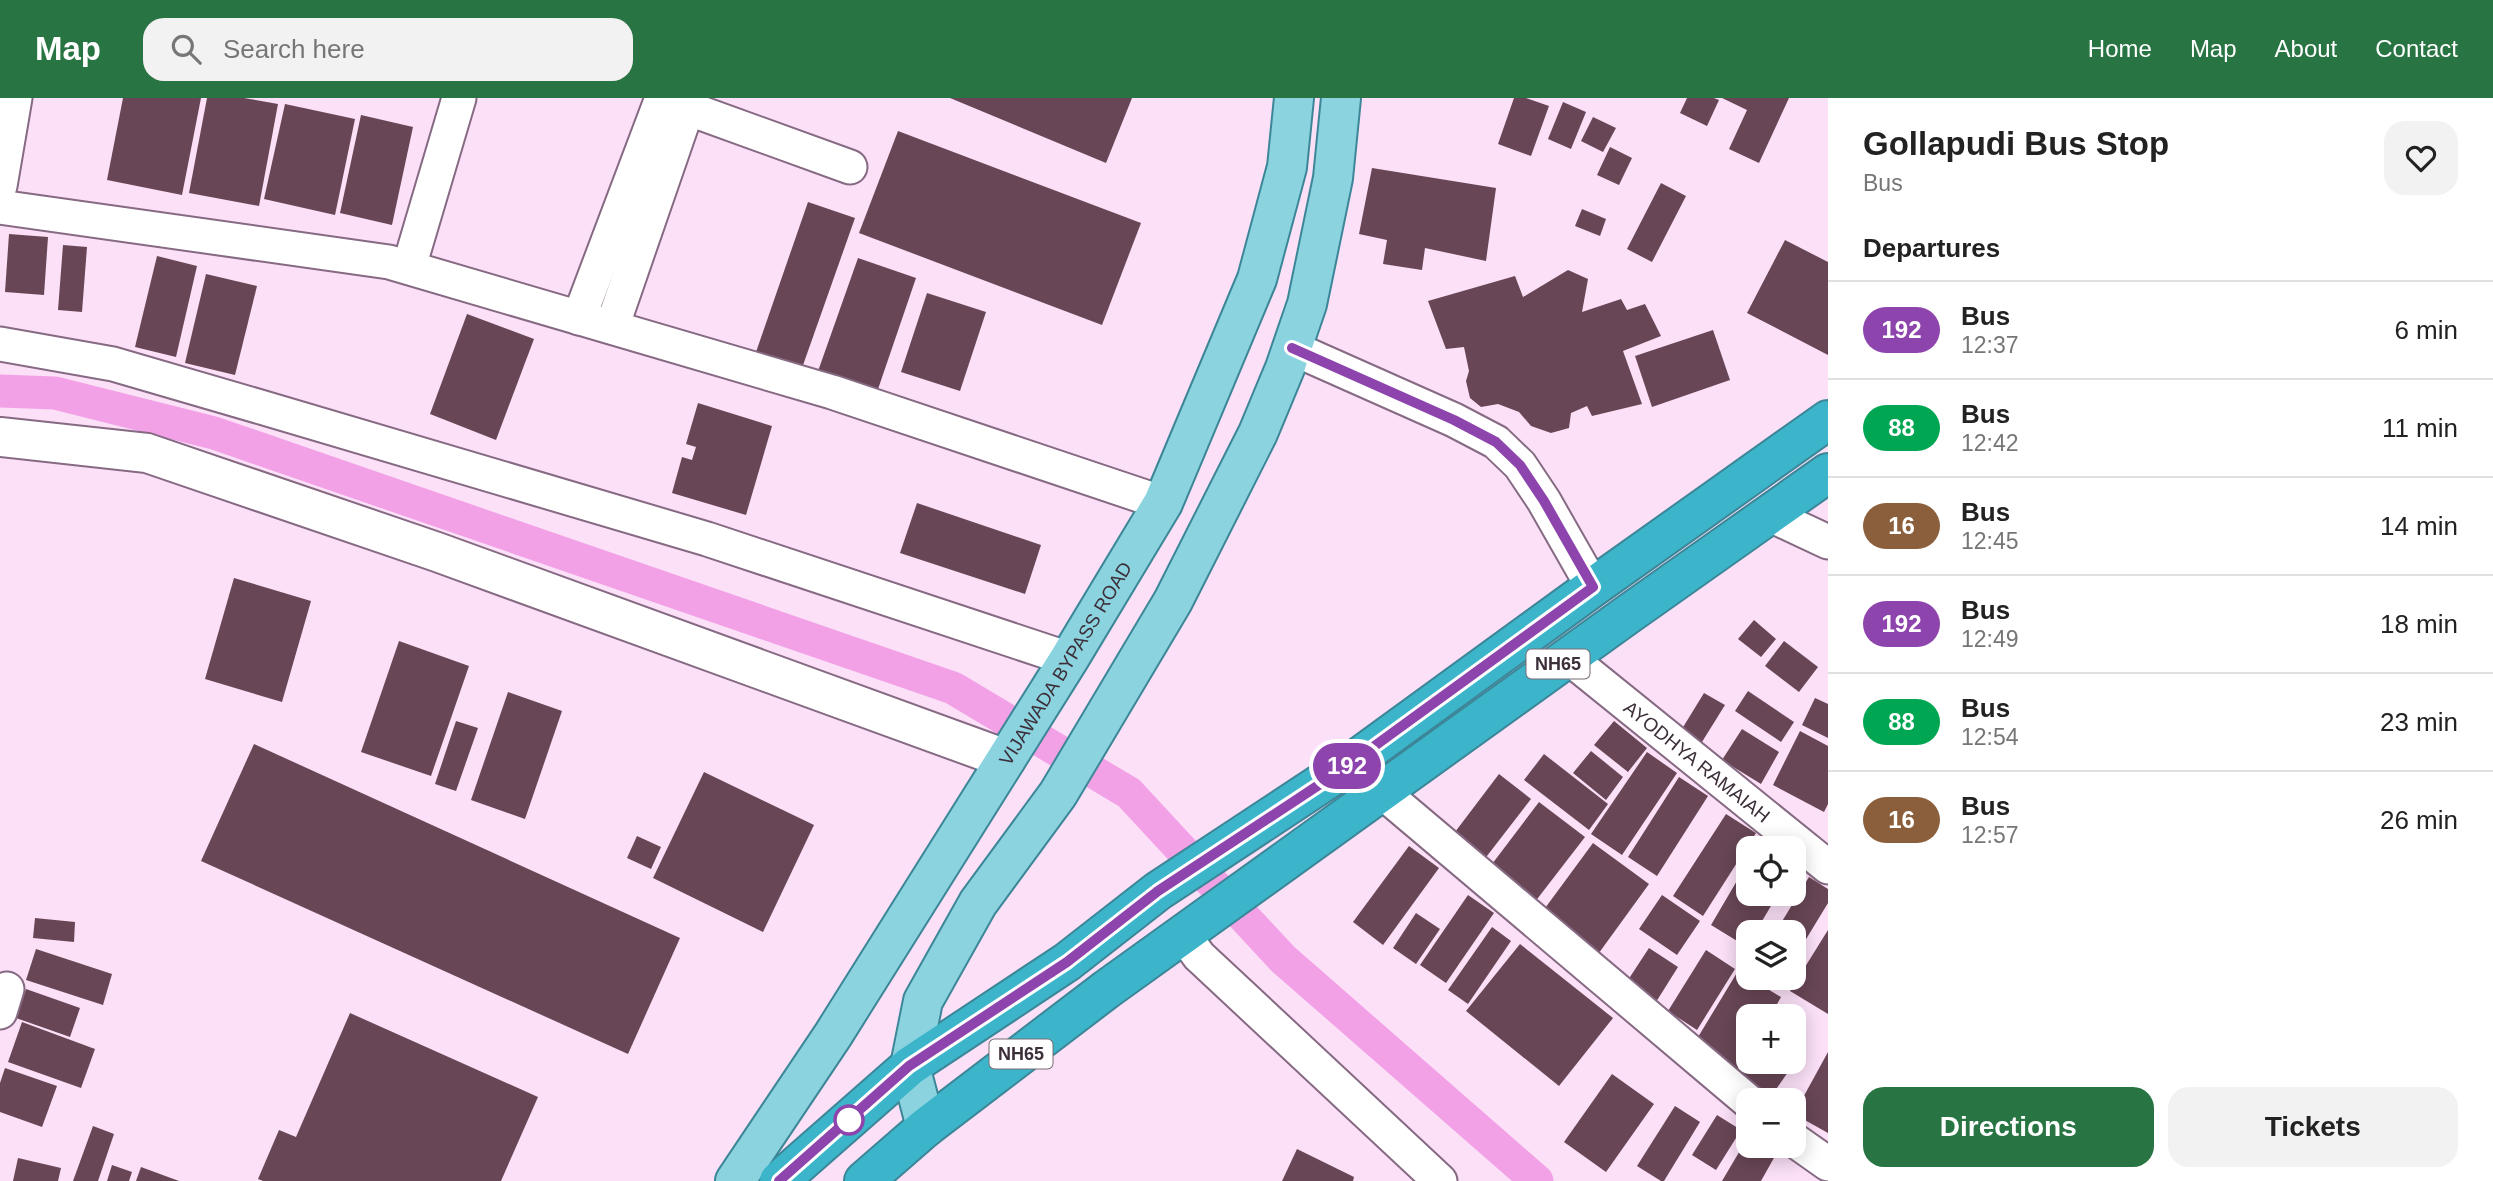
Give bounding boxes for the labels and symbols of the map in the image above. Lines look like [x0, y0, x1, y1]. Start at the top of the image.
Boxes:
street label: VIJAWADA BYPASS ROAD [995, 558, 1136, 769]
road number: NH65 [1526, 650, 1590, 678]
street label: AYODHYA RAMAIAH [1620, 697, 1774, 827]
line badge: 192 [1307, 743, 1387, 789]
road number: NH65 [990, 1040, 1052, 1069]
unlabelled marker [834, 1105, 864, 1135]

